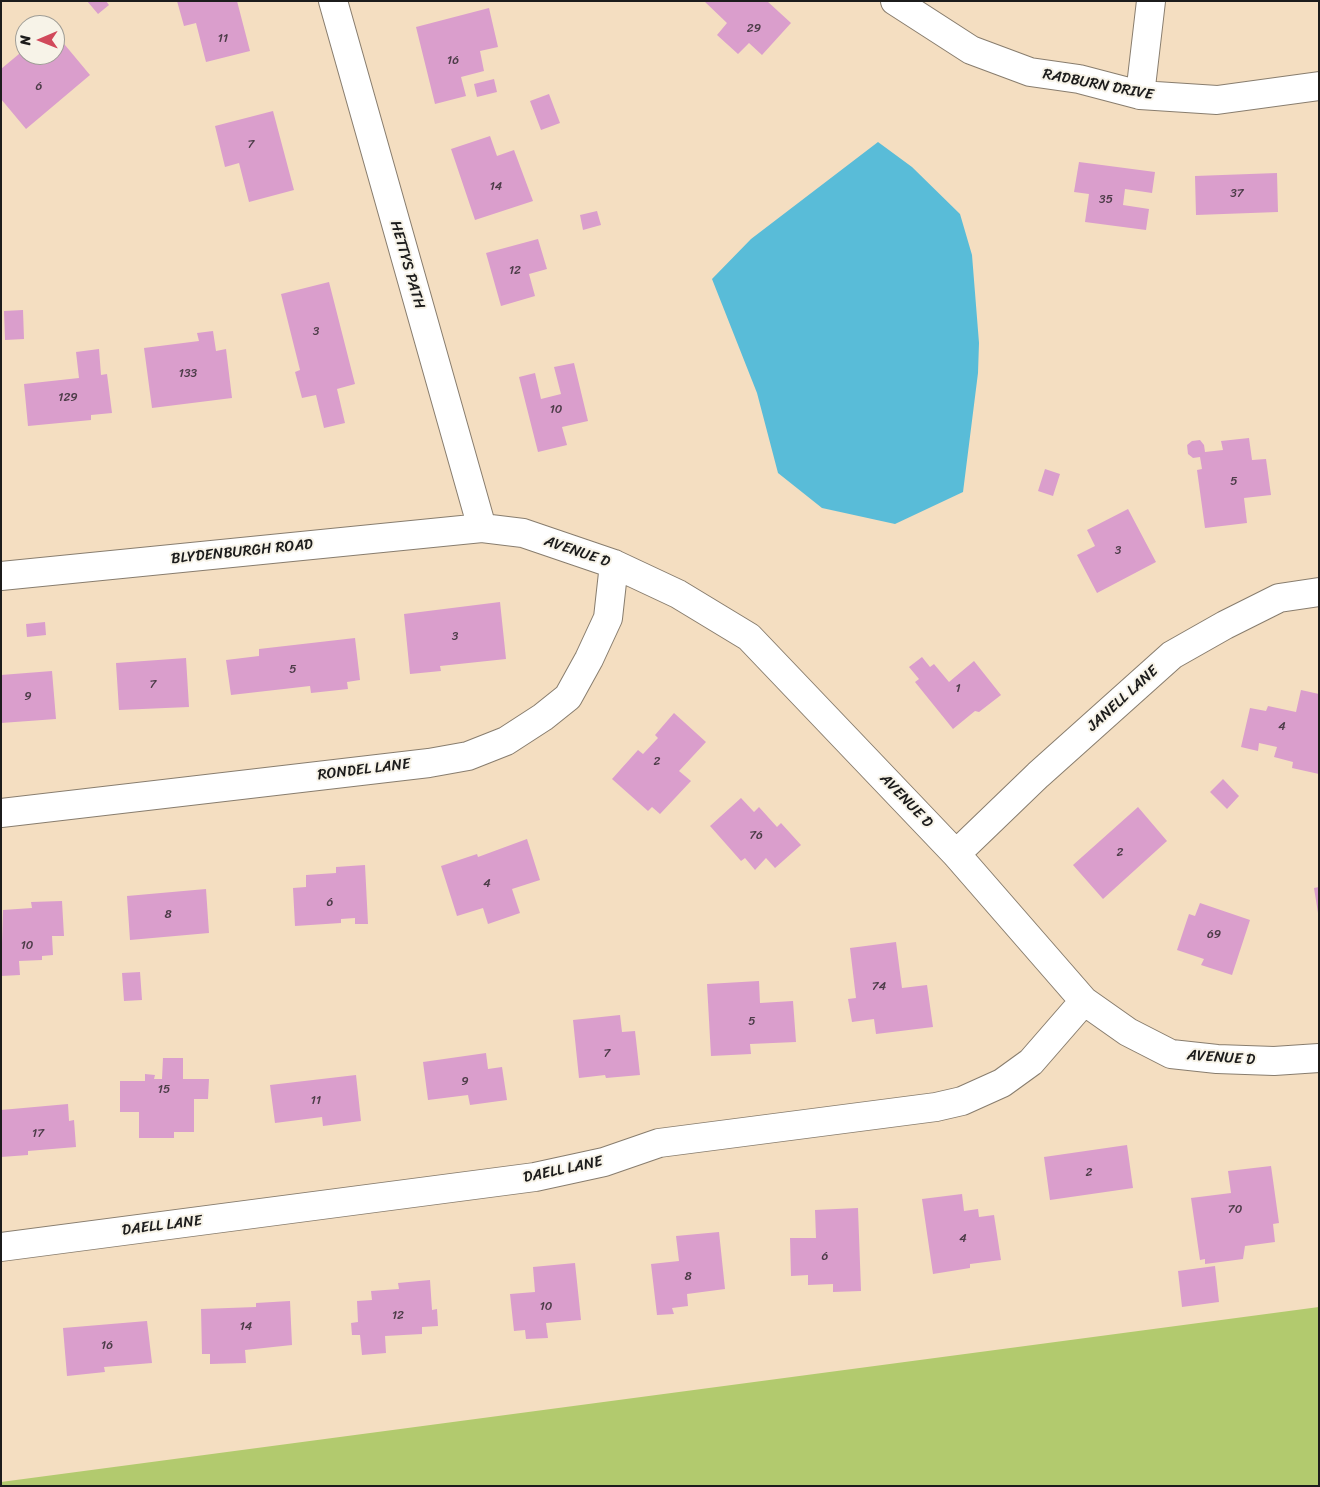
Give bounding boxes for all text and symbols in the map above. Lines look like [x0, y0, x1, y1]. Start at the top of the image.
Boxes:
north arrow [15, 15, 65, 65]
house number: 29 [747, 22, 761, 36]
house number: 11 [218, 32, 228, 46]
text: N [13, 35, 38, 45]
house number: 16 [447, 54, 459, 68]
street label: RADBURN DRIVE [1041, 65, 1155, 105]
house number: 6 [36, 80, 42, 94]
house number: 7 [248, 138, 254, 152]
house number: 14 [490, 180, 502, 194]
house number: 37 [1230, 187, 1244, 201]
house number: 35 [1099, 193, 1113, 207]
street label: HETTYS PATH [386, 219, 428, 311]
house number: 12 [509, 264, 521, 278]
house number: 3 [313, 325, 319, 339]
house number: 133 [179, 367, 197, 381]
house number: 129 [58, 391, 78, 405]
house number: 10 [550, 403, 562, 417]
house number: 5 [1230, 475, 1238, 489]
street label: AVENUE D [542, 532, 612, 572]
street label: BLYDENBURGH ROAD [170, 536, 314, 568]
house number: 3 [1115, 544, 1121, 558]
house number: 3 [452, 630, 458, 644]
street label: JANELL LANE [1084, 662, 1162, 736]
house number: 5 [289, 663, 297, 677]
house number: 7 [150, 678, 156, 692]
house number: 1 [955, 682, 961, 696]
house number: 9 [24, 690, 32, 704]
house number: 4 [1278, 720, 1286, 734]
street label: RONDEL LANE [317, 755, 411, 785]
house number: 2 [654, 755, 660, 769]
street label: AVENUE D [876, 770, 936, 832]
house number: 76 [749, 829, 763, 843]
house number: 2 [1117, 846, 1123, 860]
house number: 4 [483, 877, 491, 891]
house number: 6 [327, 896, 333, 910]
house number: 8 [164, 908, 172, 922]
house number: 69 [1207, 928, 1221, 942]
house number: 10 [21, 939, 33, 953]
house number: 74 [872, 980, 886, 994]
house number: 5 [748, 1015, 756, 1029]
house number: 7 [604, 1047, 610, 1061]
street label: AVENUE D [1186, 1047, 1256, 1069]
house number: 9 [461, 1075, 469, 1089]
house number: 15 [158, 1083, 170, 1097]
house number: 11 [311, 1094, 321, 1108]
house number: 17 [32, 1127, 44, 1141]
street label: DAELL LANE [522, 1153, 604, 1187]
house number: 2 [1086, 1166, 1092, 1180]
house number: 70 [1228, 1203, 1242, 1217]
street label: DAELL LANE [121, 1212, 203, 1240]
house number: 4 [959, 1232, 967, 1246]
house number: 6 [822, 1250, 828, 1264]
house number: 8 [684, 1270, 692, 1284]
house number: 10 [540, 1300, 552, 1314]
house number: 12 [392, 1309, 404, 1323]
house number: 14 [240, 1320, 252, 1334]
house number: 16 [101, 1339, 113, 1353]

